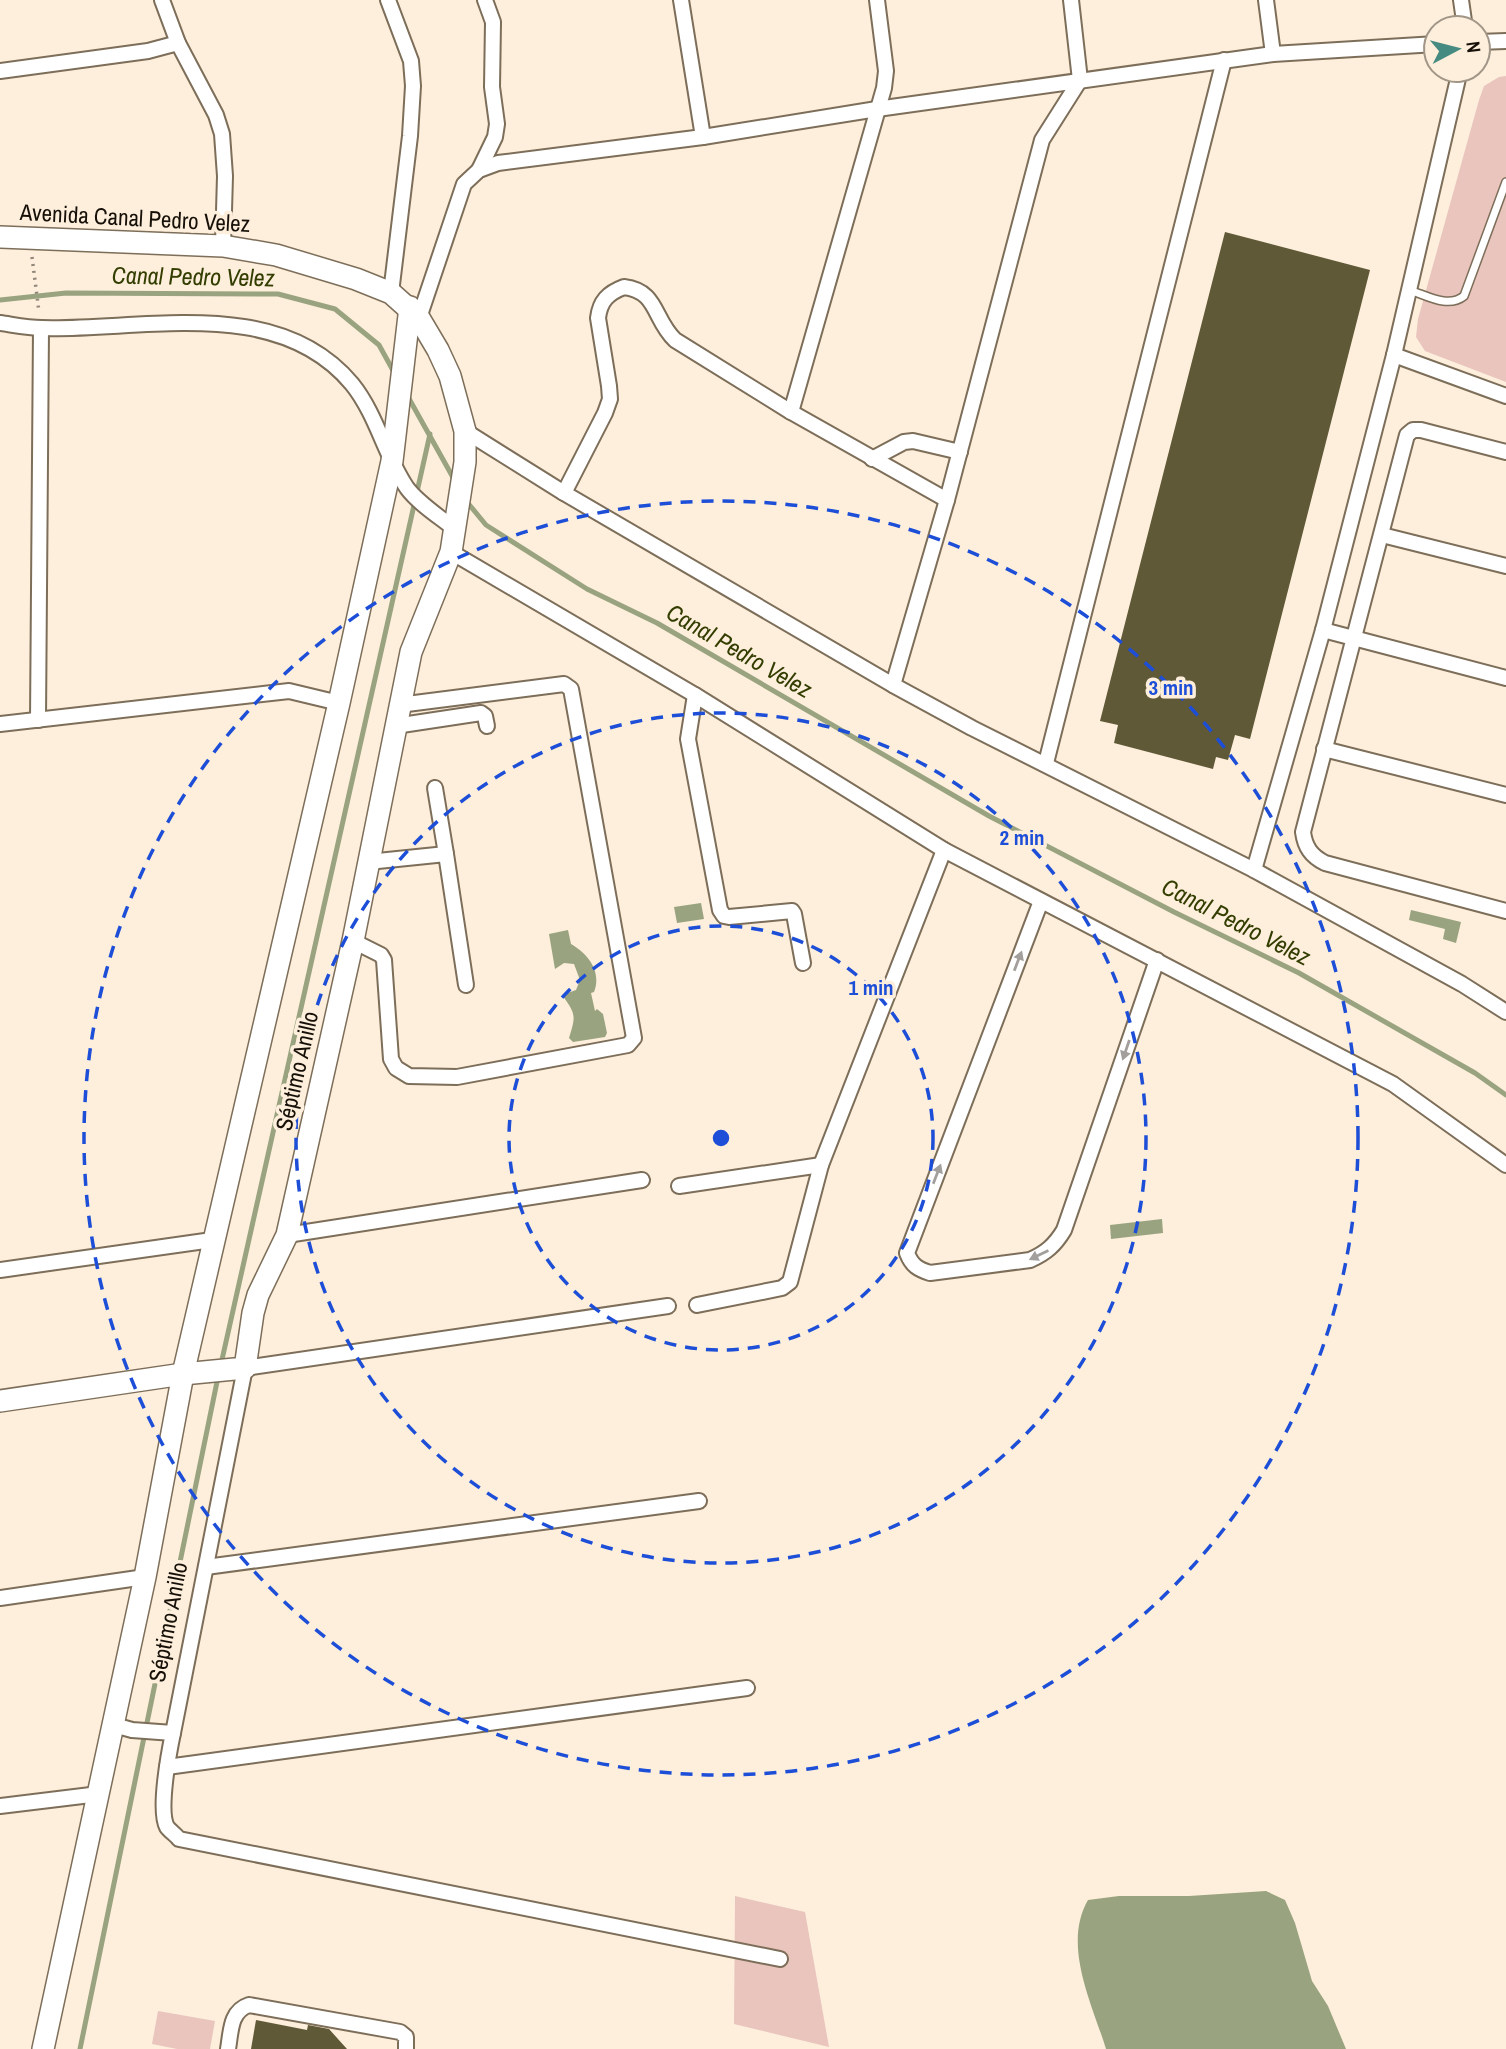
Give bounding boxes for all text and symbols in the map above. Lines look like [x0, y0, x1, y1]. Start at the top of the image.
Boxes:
north arrow [1422, 14, 1492, 84]
text: N [1460, 40, 1487, 54]
street label: Avenida Canal Pedro Velez [18, 196, 251, 239]
water label: Canal Pedro Velez [111, 259, 275, 293]
water label: Canal Pedro Velez [661, 596, 818, 705]
text: 3 min [1149, 673, 1193, 702]
text: 2 min [1000, 823, 1044, 852]
water label: Canal Pedro Velez [1157, 870, 1316, 972]
one-way arrow [1012, 951, 1023, 972]
text: 1 min [849, 973, 893, 1002]
street label: Séptimo Anillo [268, 1008, 325, 1134]
one-way arrow [1120, 1039, 1131, 1060]
centre of rings [709, 1126, 733, 1150]
one-way arrow [932, 1164, 943, 1185]
one-way arrow [1028, 1248, 1048, 1260]
street label: Séptimo Anillo [141, 1559, 194, 1685]

